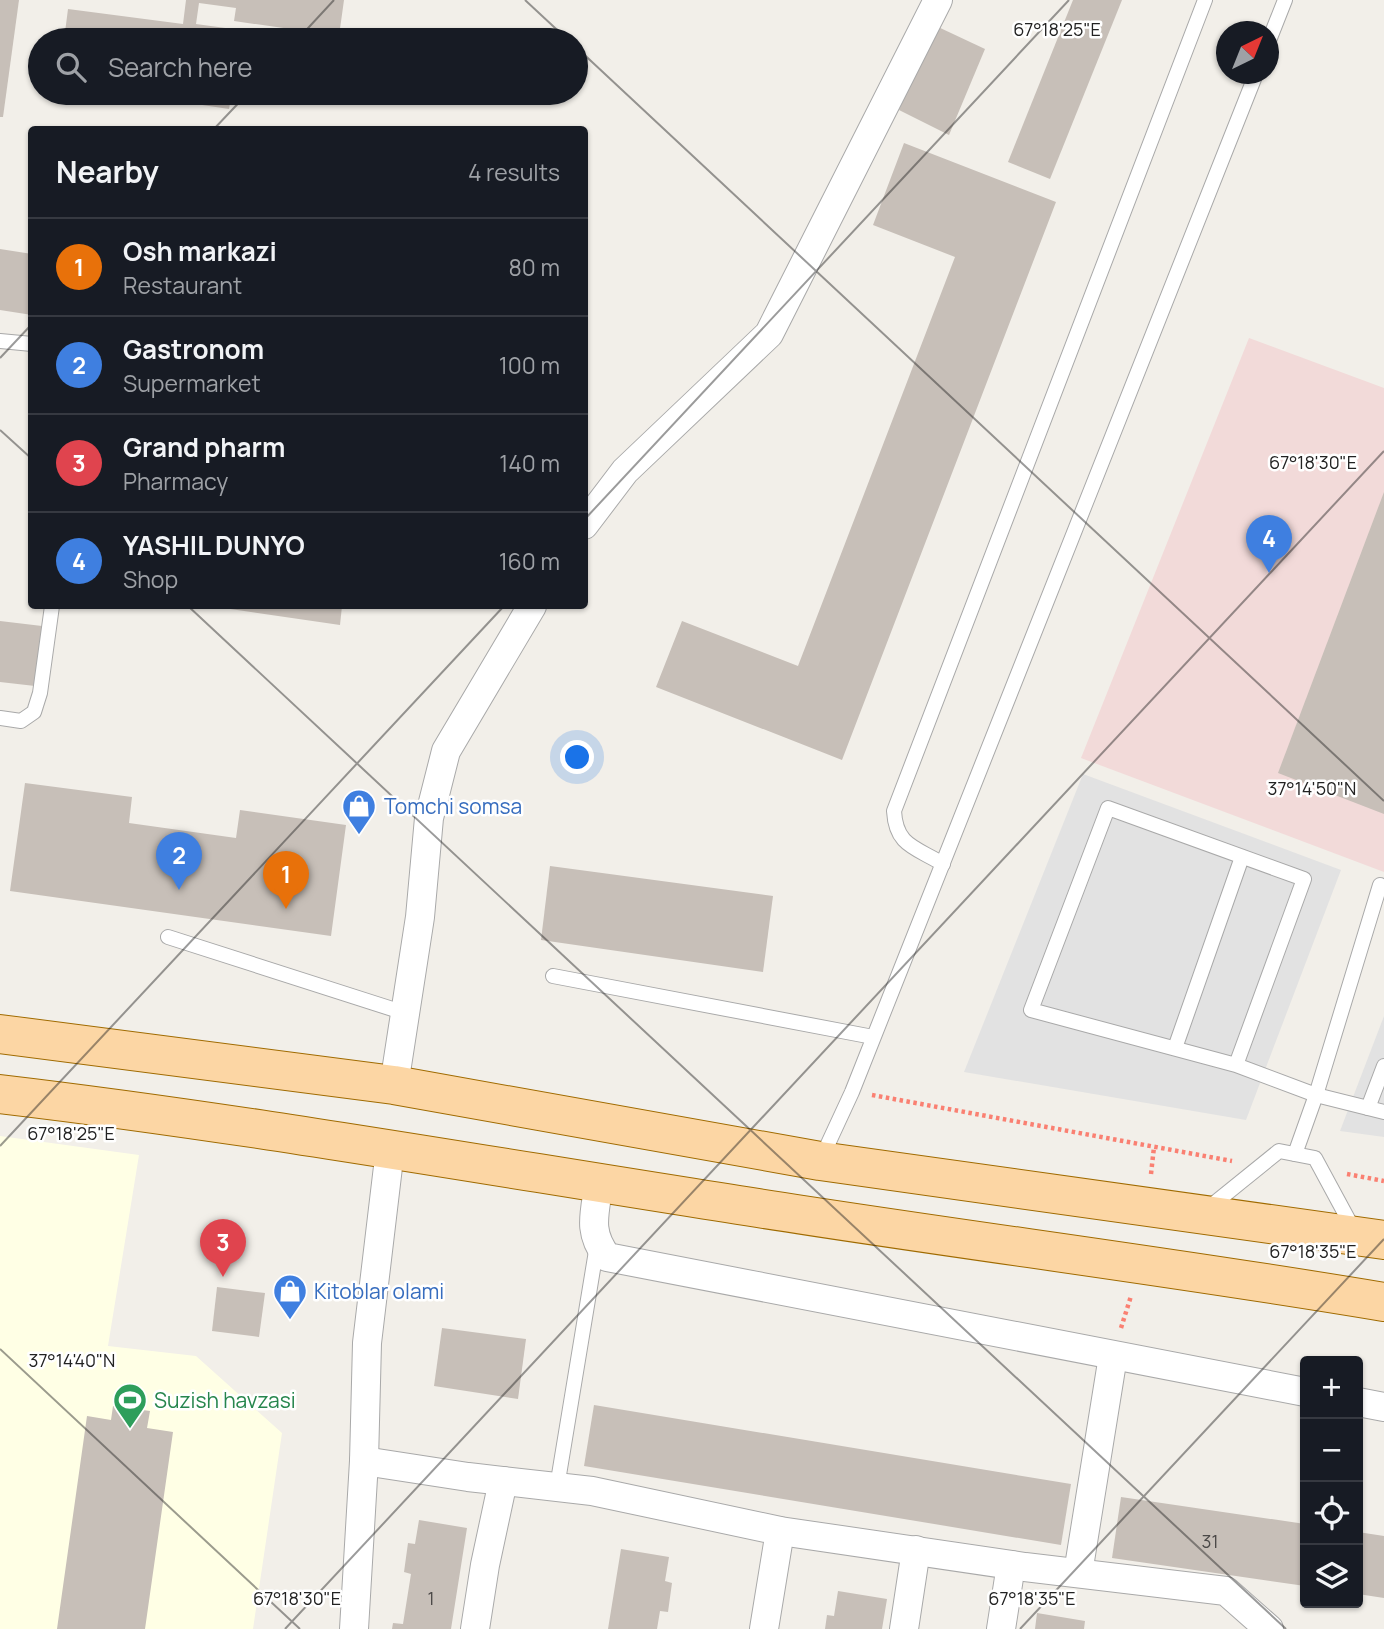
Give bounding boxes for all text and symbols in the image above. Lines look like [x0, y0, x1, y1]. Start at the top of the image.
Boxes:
text: 67°18'25"E [1013, 17, 1101, 41]
north arrow [1216, 21, 1279, 84]
search box [28, 28, 588, 105]
icon: search [52, 48, 90, 86]
text: Search here [108, 49, 253, 85]
text: Nearby [56, 151, 159, 192]
text: 4 results [468, 156, 560, 188]
text: Osh markazi [123, 233, 277, 269]
text: 1 [74, 251, 84, 283]
text: 80 m [509, 251, 560, 283]
text: Restaurant [123, 269, 242, 301]
text: Gastronom [123, 331, 264, 367]
text: 2 [72, 349, 86, 381]
text: 100 m [499, 349, 560, 381]
text: Supermarket [123, 367, 261, 399]
text: Grand pharm [123, 429, 285, 465]
text: 3 [72, 447, 86, 479]
text: 140 m [499, 447, 560, 479]
text: 67°18'30"E [1269, 450, 1357, 474]
text: Pharmacy [123, 465, 228, 497]
pin: 4 [1246, 515, 1292, 573]
text: YASHIL DUNYO [123, 527, 305, 563]
text: 4 [72, 545, 86, 577]
text: 160 m [499, 545, 560, 577]
text: Shop [123, 563, 178, 595]
your location [560, 740, 594, 774]
text: 37°14'50"N [1268, 776, 1356, 800]
shop icon: Tomchi somsa [340, 787, 378, 836]
place label: Tomchi somsa [384, 792, 522, 820]
pin: 2 [156, 832, 202, 890]
pin: 1 [263, 851, 309, 909]
text: 67°18'25"E [27, 1121, 115, 1145]
pin: 3 [200, 1219, 246, 1277]
text: 67°18'35"E [1269, 1239, 1357, 1263]
shop icon: Kitoblar olami [271, 1272, 309, 1321]
place label: Kitoblar olami [314, 1277, 444, 1305]
text: 37°14'40"N [29, 1348, 115, 1372]
map controls [1300, 1356, 1363, 1608]
button: + [1300, 1356, 1363, 1419]
sports icon: Suzish havzasi [111, 1381, 149, 1430]
place label: Suzish havzasi [154, 1386, 296, 1414]
button: − [1300, 1419, 1363, 1482]
button: locate [1300, 1482, 1363, 1545]
house number: 31 [1202, 1529, 1218, 1553]
button: layers [1300, 1545, 1363, 1608]
text: 67°18'30"E [253, 1586, 341, 1610]
house number: 1 [427, 1586, 435, 1610]
text: 67°18'35"E [988, 1586, 1076, 1610]

